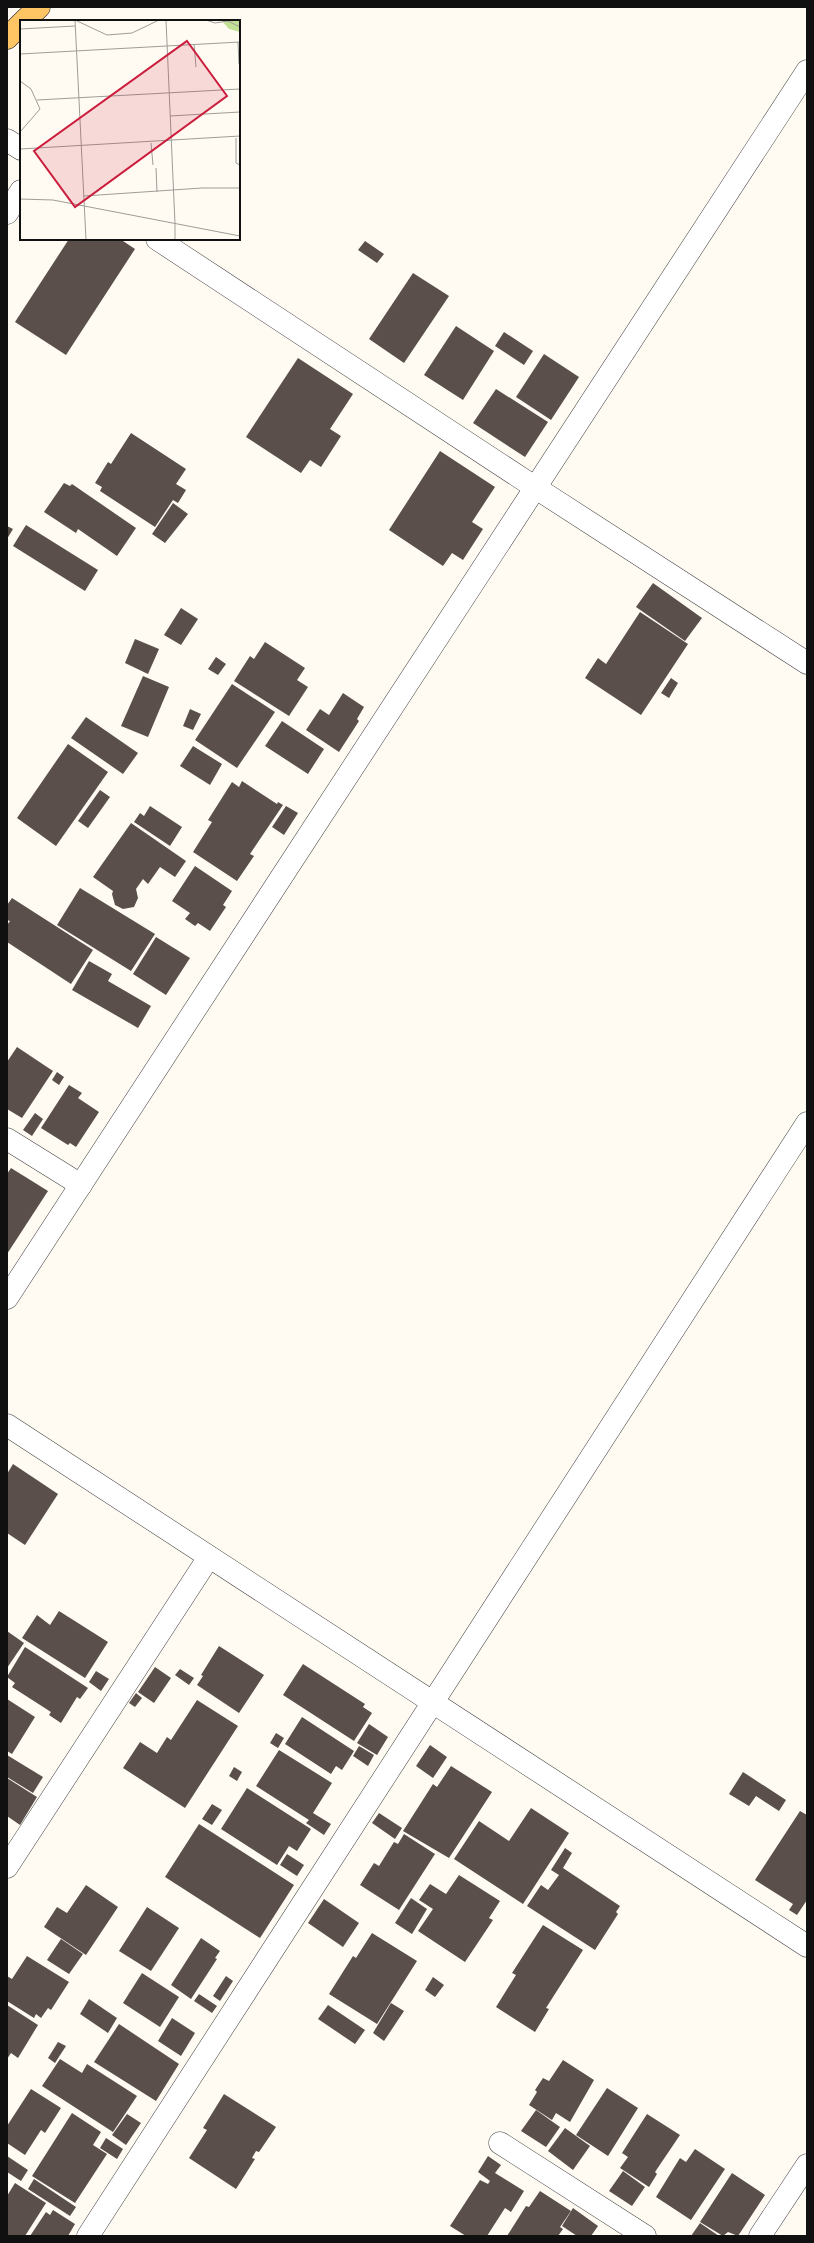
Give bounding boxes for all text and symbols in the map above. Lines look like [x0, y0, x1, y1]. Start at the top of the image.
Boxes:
inset map [20, 20, 240, 240]

